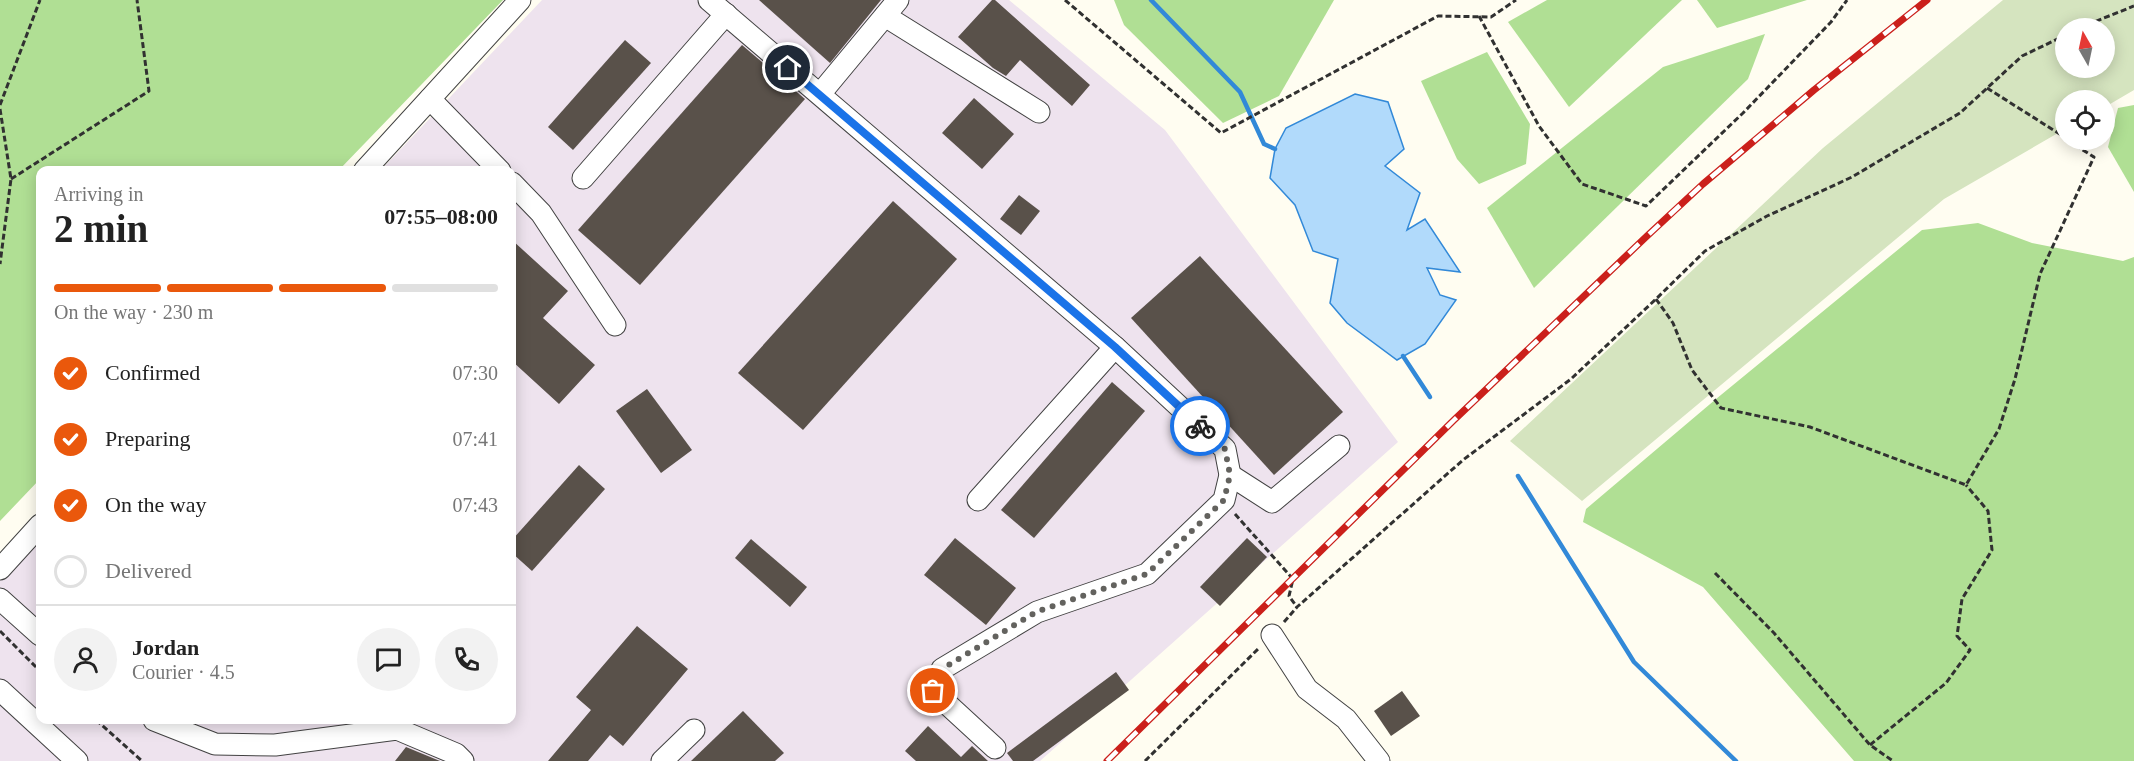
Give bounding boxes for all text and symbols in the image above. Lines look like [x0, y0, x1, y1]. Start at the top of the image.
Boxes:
north arrow [2055, 18, 2115, 78]
map controls [2055, 18, 2115, 150]
pin [762, 42, 813, 93]
icon: home [771, 51, 804, 84]
button: locate [2055, 90, 2115, 150]
text: Arriving in [54, 183, 143, 205]
text: 07:55–08:00 [384, 204, 498, 229]
text: 2 min [54, 207, 148, 250]
text: On the way · 230 m [54, 301, 213, 323]
icon: check [54, 357, 87, 390]
text: Confirmed [105, 360, 200, 385]
text: 07:30 [452, 362, 498, 384]
courier [1170, 396, 1230, 456]
icon: bike [1184, 410, 1217, 443]
icon: check [54, 423, 87, 456]
text: Preparing [105, 426, 191, 451]
text: 07:41 [452, 428, 498, 450]
icon: check [54, 489, 87, 522]
text: On the way [105, 492, 206, 517]
text: 07:43 [452, 494, 498, 516]
text: Delivered [105, 558, 192, 583]
button: person [54, 628, 117, 691]
button: chat [357, 628, 420, 691]
button: phone [435, 628, 498, 691]
text: Jordan [132, 635, 199, 660]
text: Courier · 4.5 [132, 661, 235, 683]
pin [907, 665, 958, 716]
icon: bag [916, 674, 949, 707]

